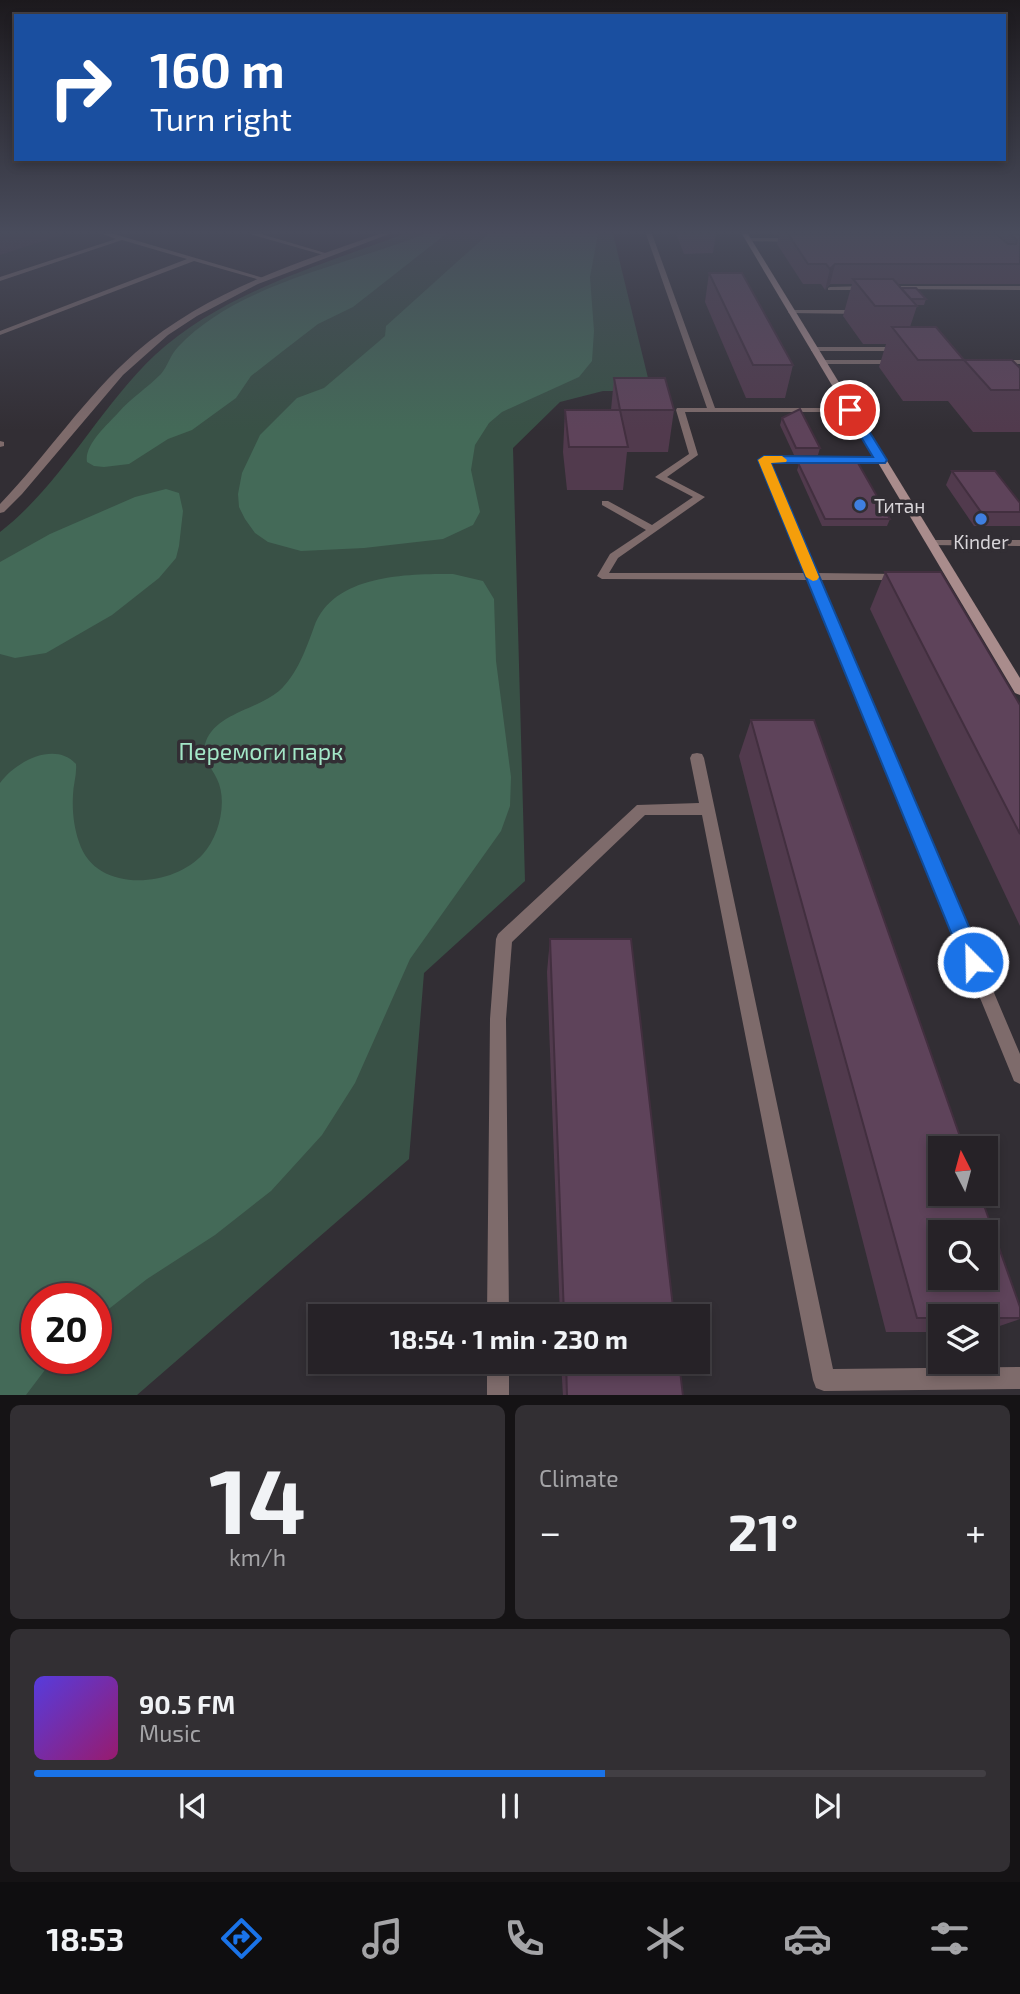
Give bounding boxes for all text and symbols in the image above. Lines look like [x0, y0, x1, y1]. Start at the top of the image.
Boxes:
text: 160 m [150, 39, 285, 98]
icon: right [35, 42, 126, 133]
text: Turn right [150, 99, 292, 137]
pin [820, 380, 880, 440]
icon: arrive [831, 391, 869, 429]
place label: Титан [874, 494, 925, 517]
marker: Титан [852, 497, 868, 513]
marker: Kinder [973, 511, 989, 527]
place label: Kinder [953, 530, 1009, 553]
park label: Перемоги парк [179, 737, 343, 765]
position arrow [936, 925, 1010, 999]
north arrow [928, 1136, 998, 1206]
map controls [928, 1136, 998, 1374]
button: search [928, 1220, 998, 1290]
speed limit sign: 20 [21, 1283, 112, 1374]
button: layers [928, 1304, 998, 1374]
text: 18:54 · 1 min · 230 m [390, 1323, 628, 1354]
text: 14 [209, 1443, 306, 1552]
text: Climate [539, 1464, 619, 1492]
text: 21° [728, 1499, 798, 1561]
text: − [539, 1508, 561, 1554]
text: + [965, 1508, 986, 1554]
text: km/h [229, 1543, 286, 1571]
text: 90.5 FM [139, 1688, 235, 1719]
text: Music [139, 1719, 201, 1747]
icon: previous [174, 1787, 212, 1825]
icon: pause [491, 1787, 529, 1825]
icon: next [808, 1787, 846, 1825]
icon: directions [217, 1914, 266, 1963]
icon: music [358, 1914, 407, 1963]
icon: phone [500, 1914, 549, 1963]
icon: climate [641, 1914, 690, 1963]
icon: car [783, 1914, 832, 1963]
icon: filters [925, 1914, 974, 1963]
text: 18:53 [46, 1919, 124, 1957]

